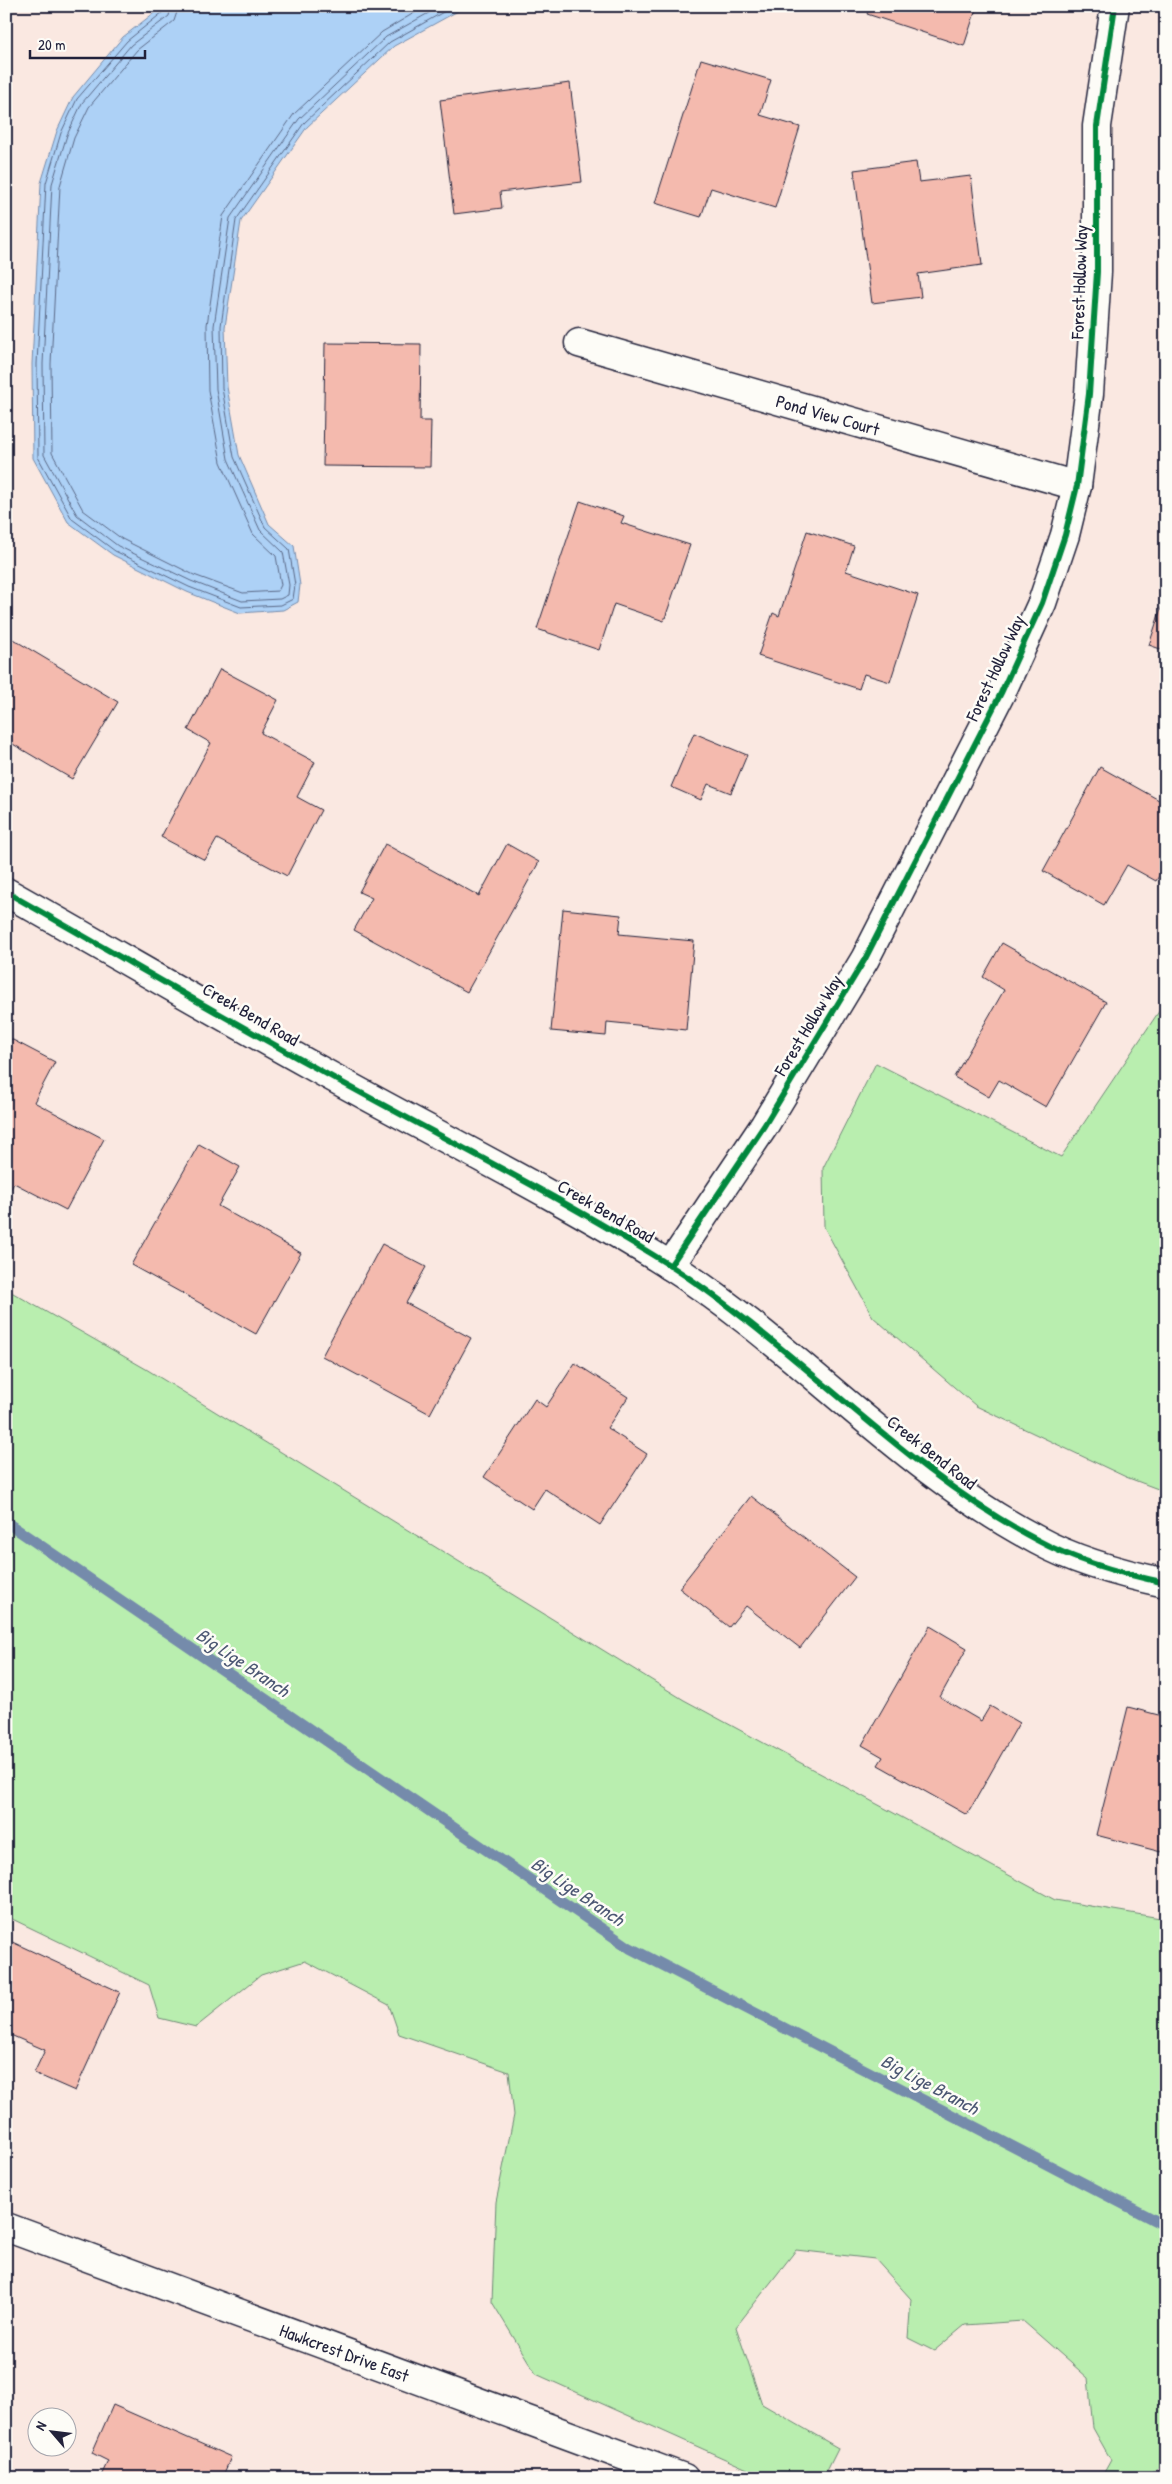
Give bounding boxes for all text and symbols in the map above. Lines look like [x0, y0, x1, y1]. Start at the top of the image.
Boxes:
scale bar [30, 28, 145, 60]
text: 20 m [38, 34, 65, 55]
street label: Forest Hollow Way [1064, 224, 1093, 341]
street label: Pond View Court [773, 388, 883, 441]
street label: Forest Hollow Way [959, 611, 1031, 726]
street label: Forest Hollow Way [767, 969, 848, 1081]
street label: Creek Bend Road [198, 976, 304, 1052]
street label: Creek Bend Road [553, 1173, 659, 1249]
street label: Creek Bend Road [882, 1409, 982, 1495]
water label: Big Lige Branch [191, 1621, 296, 1704]
water label: Big Lige Branch [526, 1850, 631, 1933]
water label: Big Lige Branch [877, 2047, 985, 2121]
street label: Hawkcrest Drive East [276, 2317, 413, 2388]
north arrow [28, 2406, 78, 2456]
text: N [30, 2417, 50, 2433]

